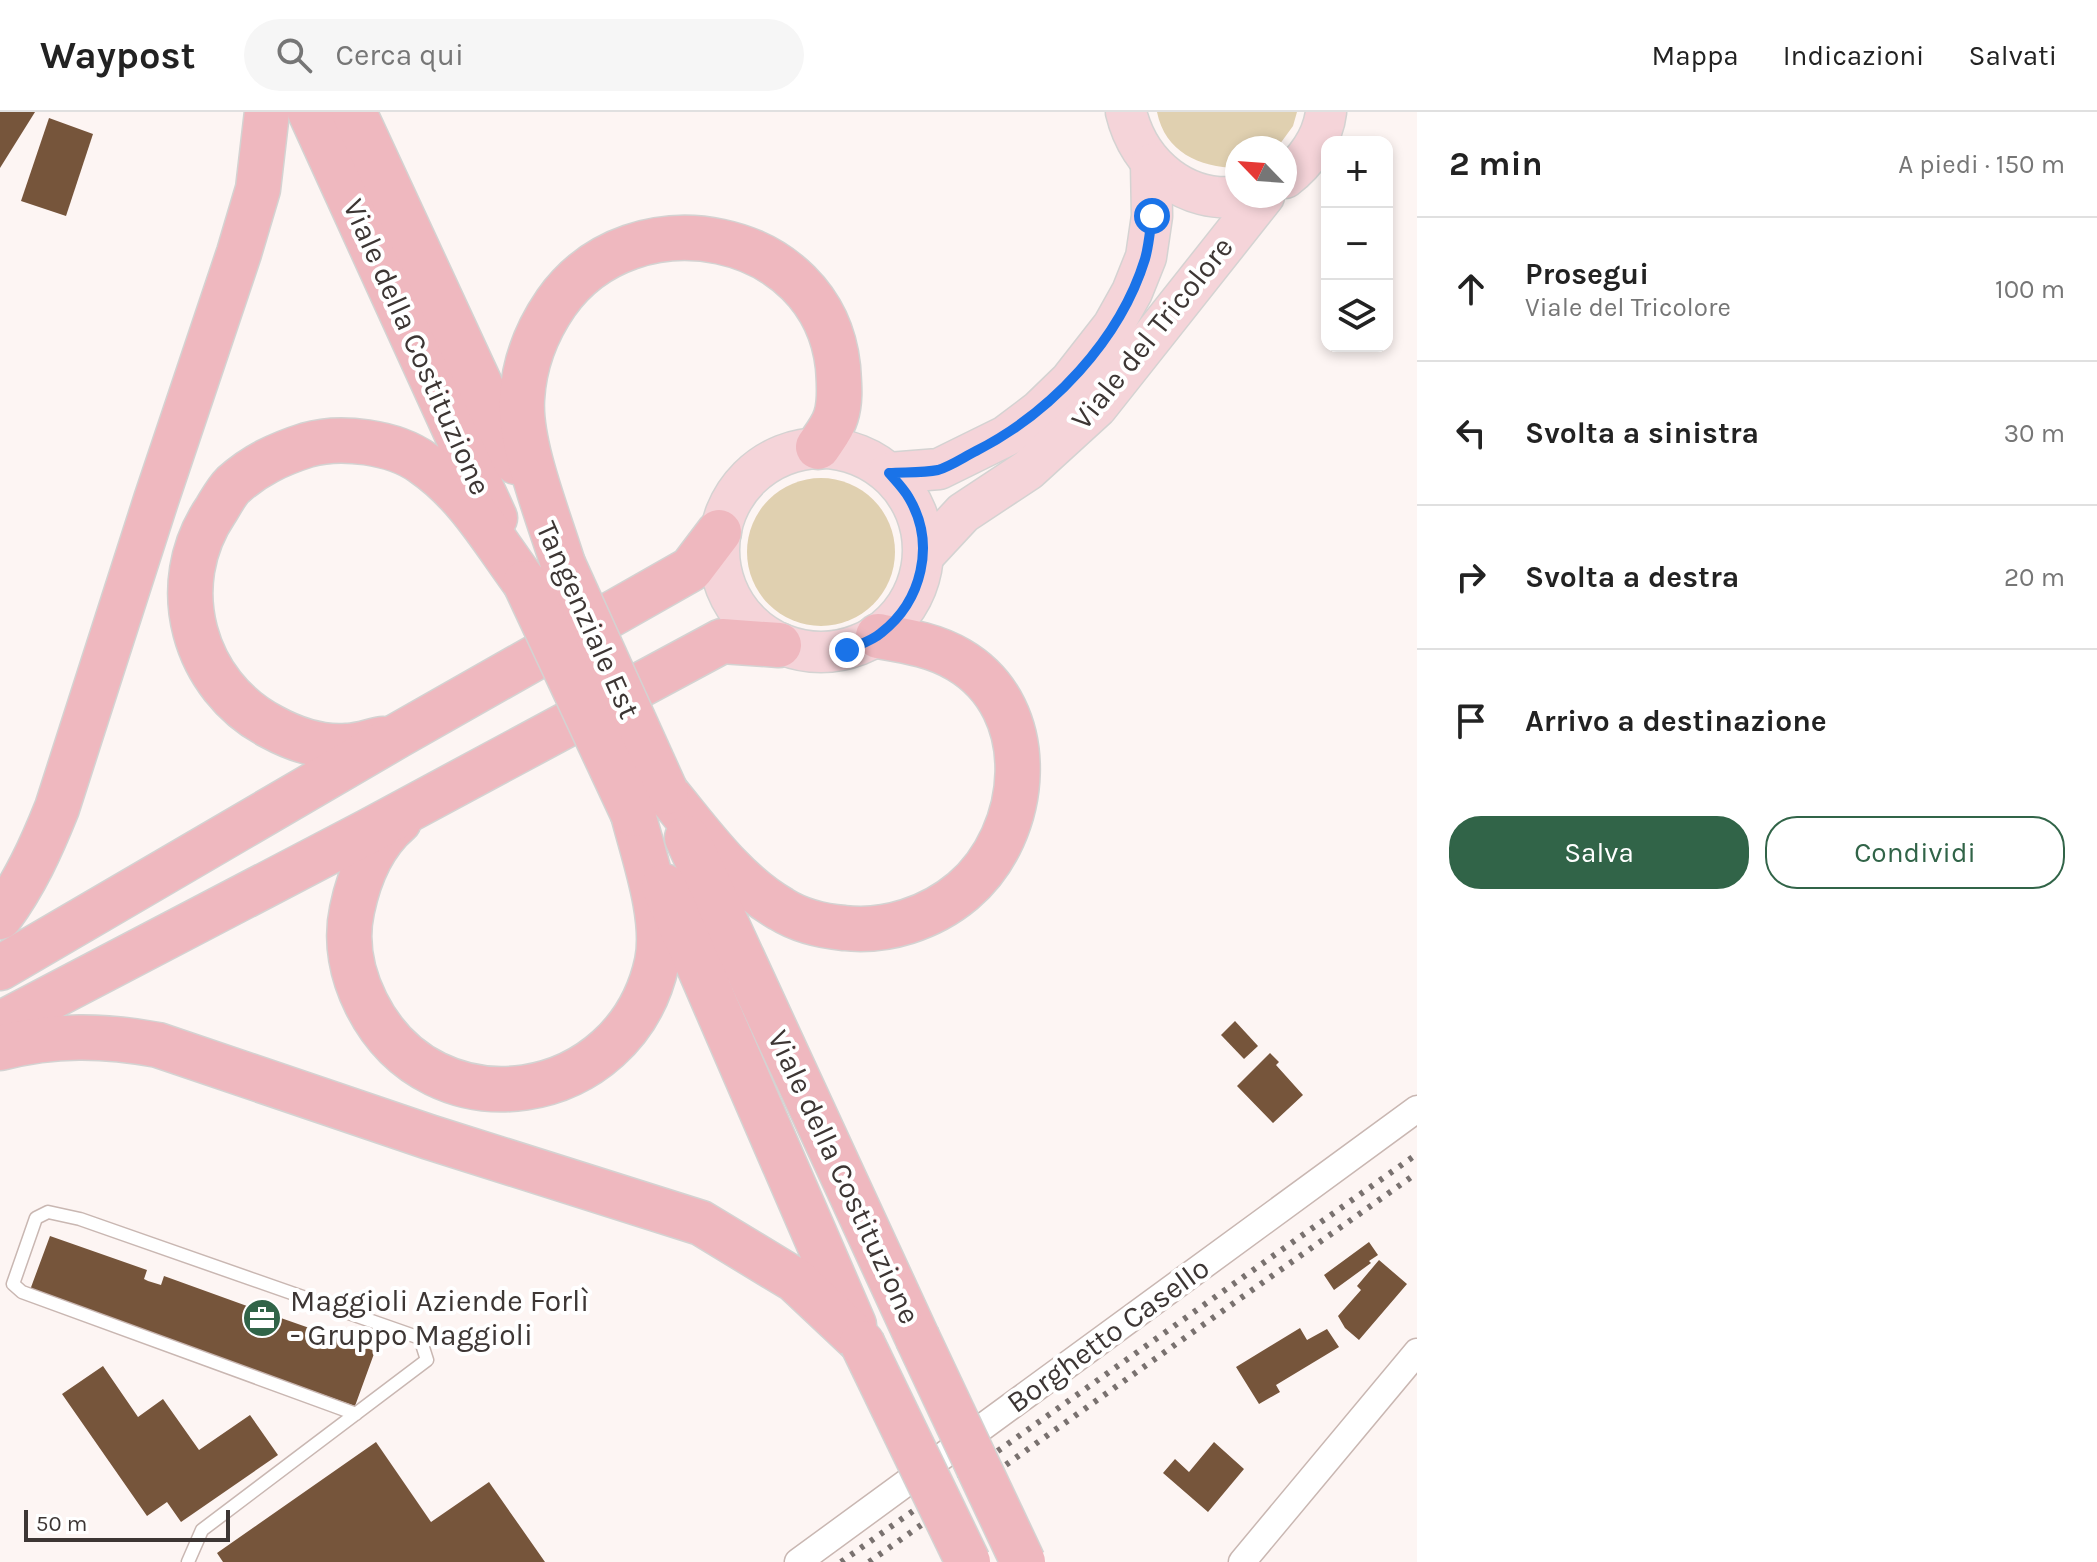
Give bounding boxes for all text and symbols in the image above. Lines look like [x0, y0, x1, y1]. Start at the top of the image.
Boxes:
search box [244, 19, 804, 91]
text: Waypost [40, 33, 196, 78]
icon: search [272, 33, 316, 77]
text: Cerca qui [336, 37, 464, 73]
text: Mappa [1651, 39, 1739, 72]
text: Indicazioni [1783, 39, 1924, 72]
text: Salvati [1968, 39, 2057, 72]
north arrow [1225, 136, 1297, 208]
map controls [1321, 136, 1393, 352]
button: + [1321, 136, 1393, 208]
text: 2 min [1449, 144, 1543, 184]
text: A piedi · 150 m [1898, 149, 2065, 180]
street label: Viale della Costituzione [335, 193, 499, 501]
route start [1134, 198, 1170, 234]
button: − [1321, 208, 1393, 280]
street label: Viale del Tricolore [1063, 229, 1241, 437]
text: Prosegui [1525, 256, 1649, 292]
icon: ahead [1449, 267, 1493, 311]
text: 100 m [1995, 274, 2065, 305]
button: layers [1321, 280, 1393, 352]
text: Viale del Tricolore [1525, 292, 1731, 323]
icon: left [1449, 411, 1493, 455]
text: Svolta a sinistra [1525, 415, 1759, 451]
text: 30 m [2004, 418, 2065, 449]
street label: Tangenziale Est [528, 516, 648, 724]
icon: right [1449, 555, 1493, 599]
text: Svolta a destra [1525, 559, 1739, 595]
text: 20 m [2004, 562, 2065, 593]
route end [829, 632, 865, 668]
icon: arrive [1449, 699, 1493, 743]
text: Arrivo a destinazione [1525, 703, 1827, 739]
button: Salva [1449, 816, 1749, 889]
button: Condividi [1765, 816, 2065, 889]
street label: Viale della Costituzione [760, 1024, 928, 1330]
street label: Borghetto Casello [1000, 1250, 1216, 1420]
place label: Maggioli Aziende Forlì - Gruppo Maggioli [290, 1283, 589, 1353]
office icon: Maggioli Aziende Forlì - Gruppo Maggioli [241, 1297, 283, 1339]
scale bar [24, 1506, 230, 1542]
text: 50 m [36, 1511, 87, 1537]

